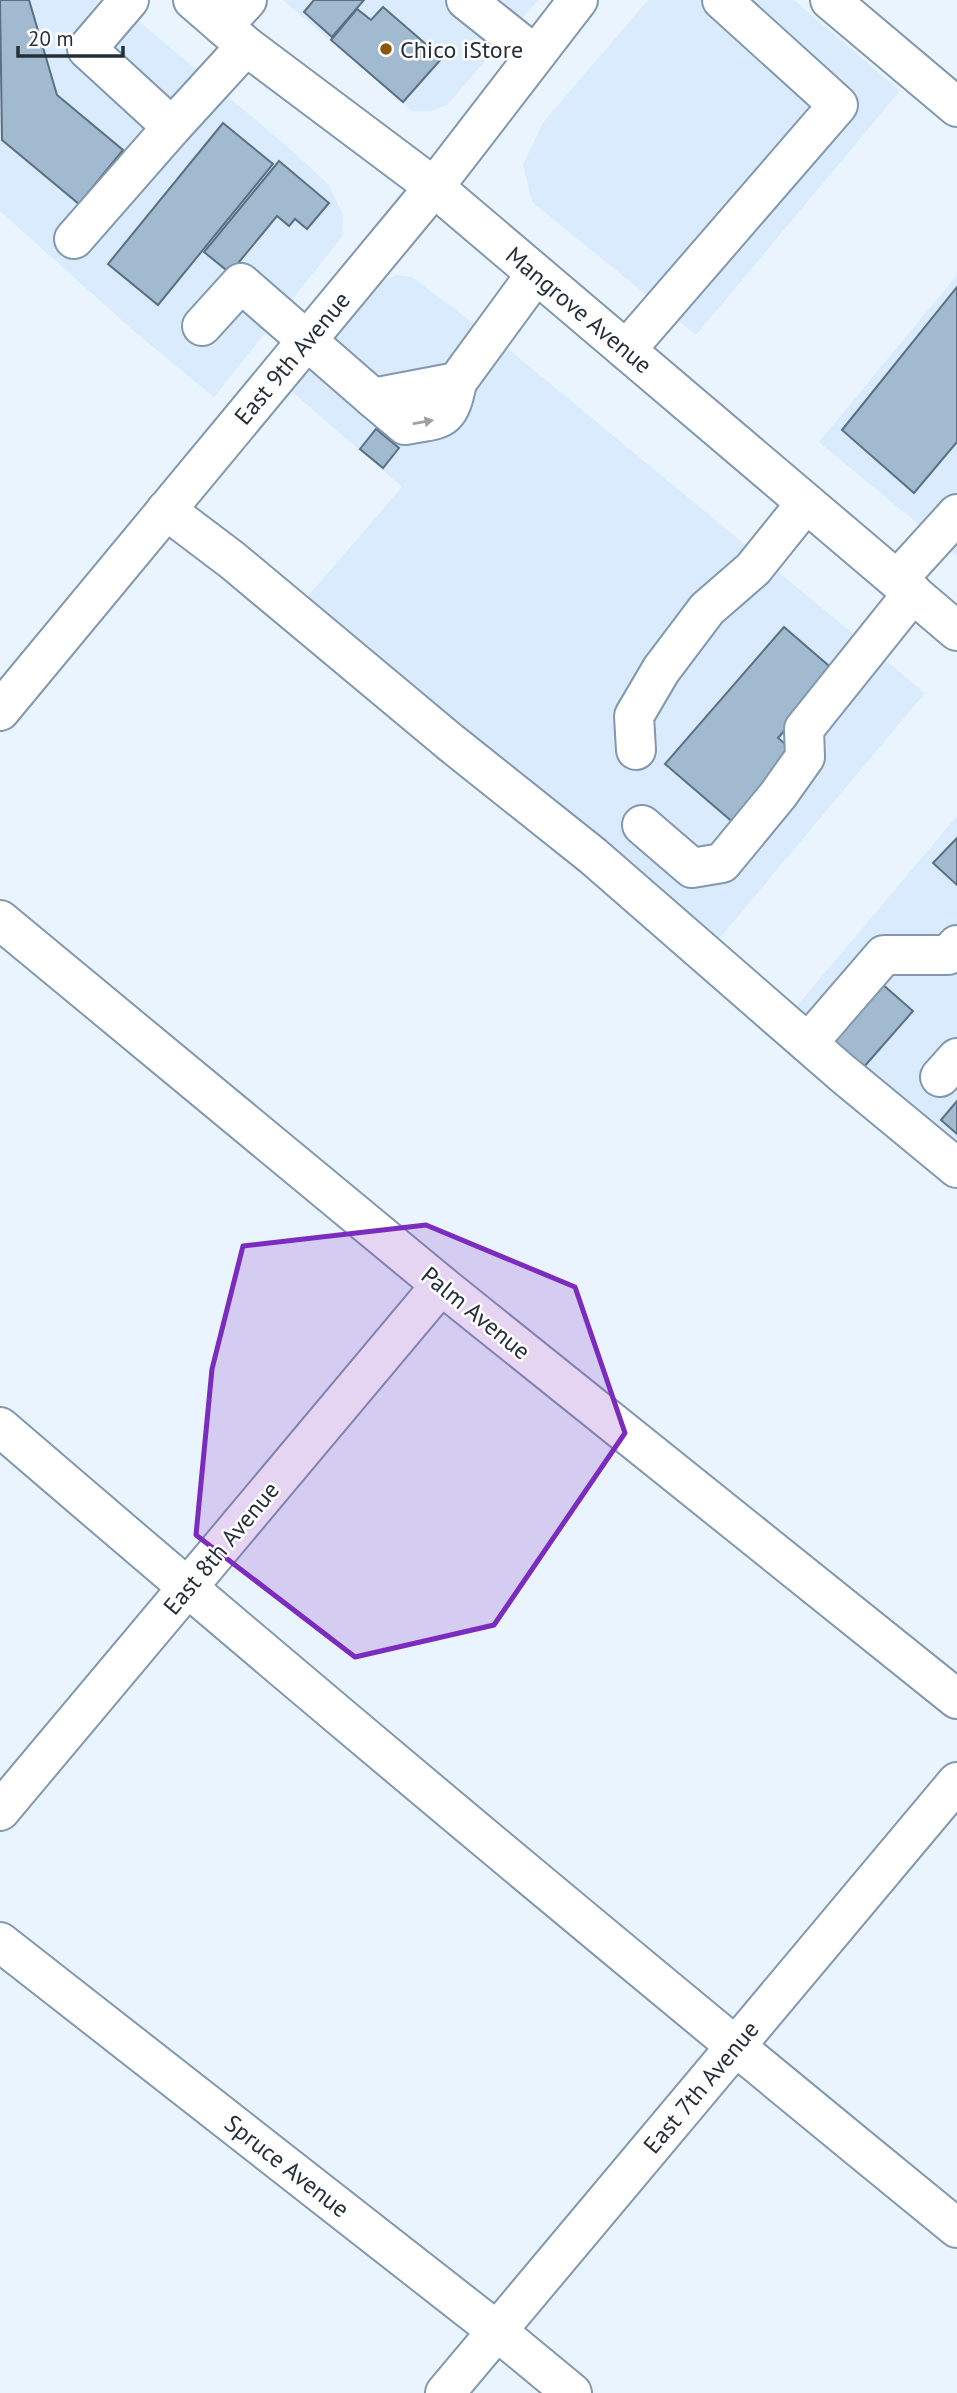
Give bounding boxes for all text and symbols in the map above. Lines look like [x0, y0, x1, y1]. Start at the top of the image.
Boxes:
scale bar [18, 14, 122, 58]
text: 20 m [28, 25, 74, 52]
place label: Chico iStore [400, 34, 523, 65]
marker: Chico iStore [378, 41, 394, 57]
street label: Mangrove Avenue [499, 240, 659, 380]
street label: East 9th Avenue [227, 285, 357, 431]
one-way arrow [412, 416, 434, 427]
street label: Palm Avenue [415, 1260, 537, 1366]
street label: East 8th Avenue [156, 1475, 286, 1621]
street label: East 7th Avenue [636, 2014, 766, 2160]
street label: Spruce Avenue [218, 2108, 356, 2224]

